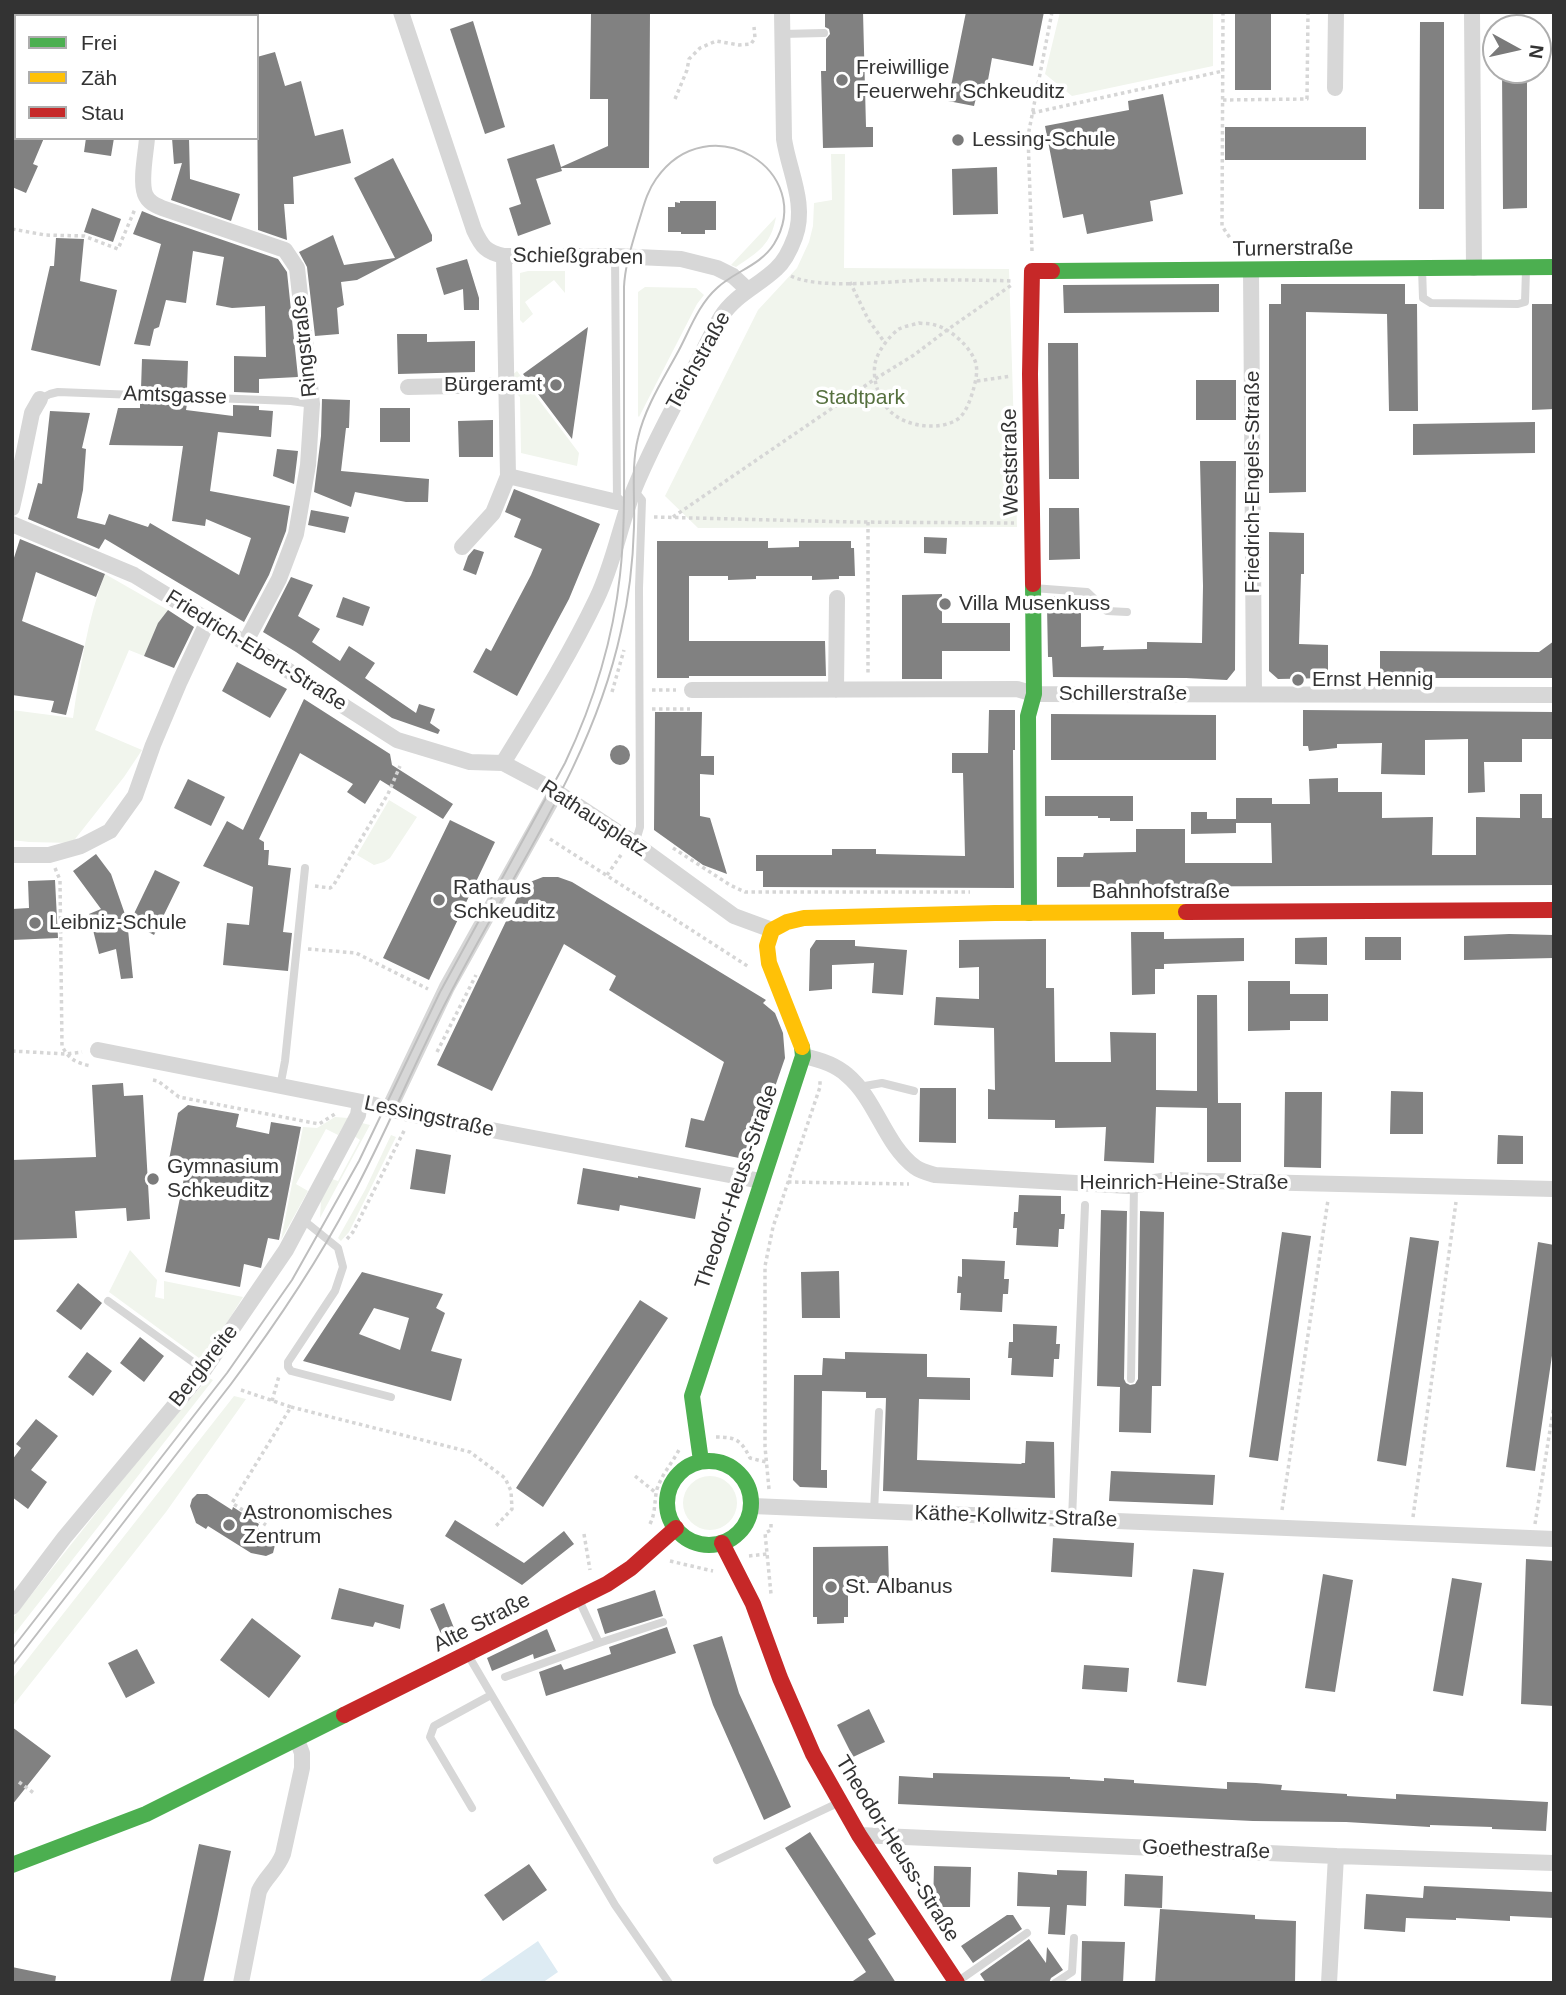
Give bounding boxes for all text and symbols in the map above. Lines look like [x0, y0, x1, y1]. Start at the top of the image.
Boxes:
legend [14, 14, 259, 140]
north arrow [1482, 14, 1552, 84]
text: Frei [81, 31, 117, 54]
text: N [1525, 43, 1548, 60]
place label: Freiwillige Feuerwehr Schkeuditz [856, 55, 1065, 105]
text: Zäh [81, 66, 117, 89]
marker: Freiwillige Feuerwehr Schkeuditz [834, 72, 850, 88]
text: Stau [81, 101, 124, 124]
place label: Lessing-Schule [972, 127, 1116, 153]
marker: Lessing-Schule [950, 132, 966, 148]
street label: Turnerstraße [1232, 235, 1354, 263]
street label: Schießgraben [512, 243, 644, 271]
street label: Ringstraße [287, 294, 323, 398]
street label: Teichstraße [662, 307, 736, 415]
street label: Friedrich-Engels-Straße [1240, 371, 1266, 593]
place label: Bürgeramt [444, 372, 542, 398]
marker: Bürgeramt [548, 377, 564, 393]
street label: Amtsgasse [123, 382, 227, 410]
park label: Stadtpark [815, 385, 905, 411]
street label: Weststraße [997, 408, 1025, 516]
street label: Friedrich-Ebert-Straße [161, 585, 351, 717]
place label: Villa Musenkuss [959, 591, 1110, 617]
marker: Villa Musenkuss [937, 596, 953, 612]
place label: Ernst Hennig [1312, 667, 1433, 693]
marker: Ernst Hennig [1290, 672, 1306, 688]
street label: Schillerstraße [1059, 681, 1187, 707]
street label: Rathausplatz [536, 775, 652, 863]
place label: Rathaus Schkeuditz [453, 875, 556, 925]
street label: Bahnhofstraße [1092, 879, 1230, 905]
marker: Rathaus Schkeuditz [431, 892, 447, 908]
place label: Leibniz-Schule [49, 910, 187, 936]
marker: Leibniz-Schule [27, 915, 43, 931]
street label: Theodor-Heuss-Straße [690, 1081, 784, 1293]
street label: Lessingstraße [362, 1091, 496, 1143]
place label: Gymnasium Schkeuditz [167, 1154, 279, 1204]
street label: Heinrich-Heine-Straße [1080, 1170, 1288, 1196]
marker: Gymnasium Schkeuditz [145, 1171, 161, 1187]
street label: Bergbreite [164, 1320, 244, 1412]
place label: Astronomisches Zentrum [243, 1500, 392, 1550]
street label: Käthe-Kollwitz-Straße [914, 1501, 1118, 1533]
marker: Astronomisches Zentrum [221, 1517, 237, 1533]
place label: St. Albanus [845, 1574, 952, 1600]
marker: St. Albanus [823, 1579, 839, 1595]
street label: Alte Straße [429, 1588, 535, 1658]
street label: Theodor-Heuss-Straße [829, 1751, 965, 1947]
street label: Goethestraße [1141, 1835, 1271, 1865]

